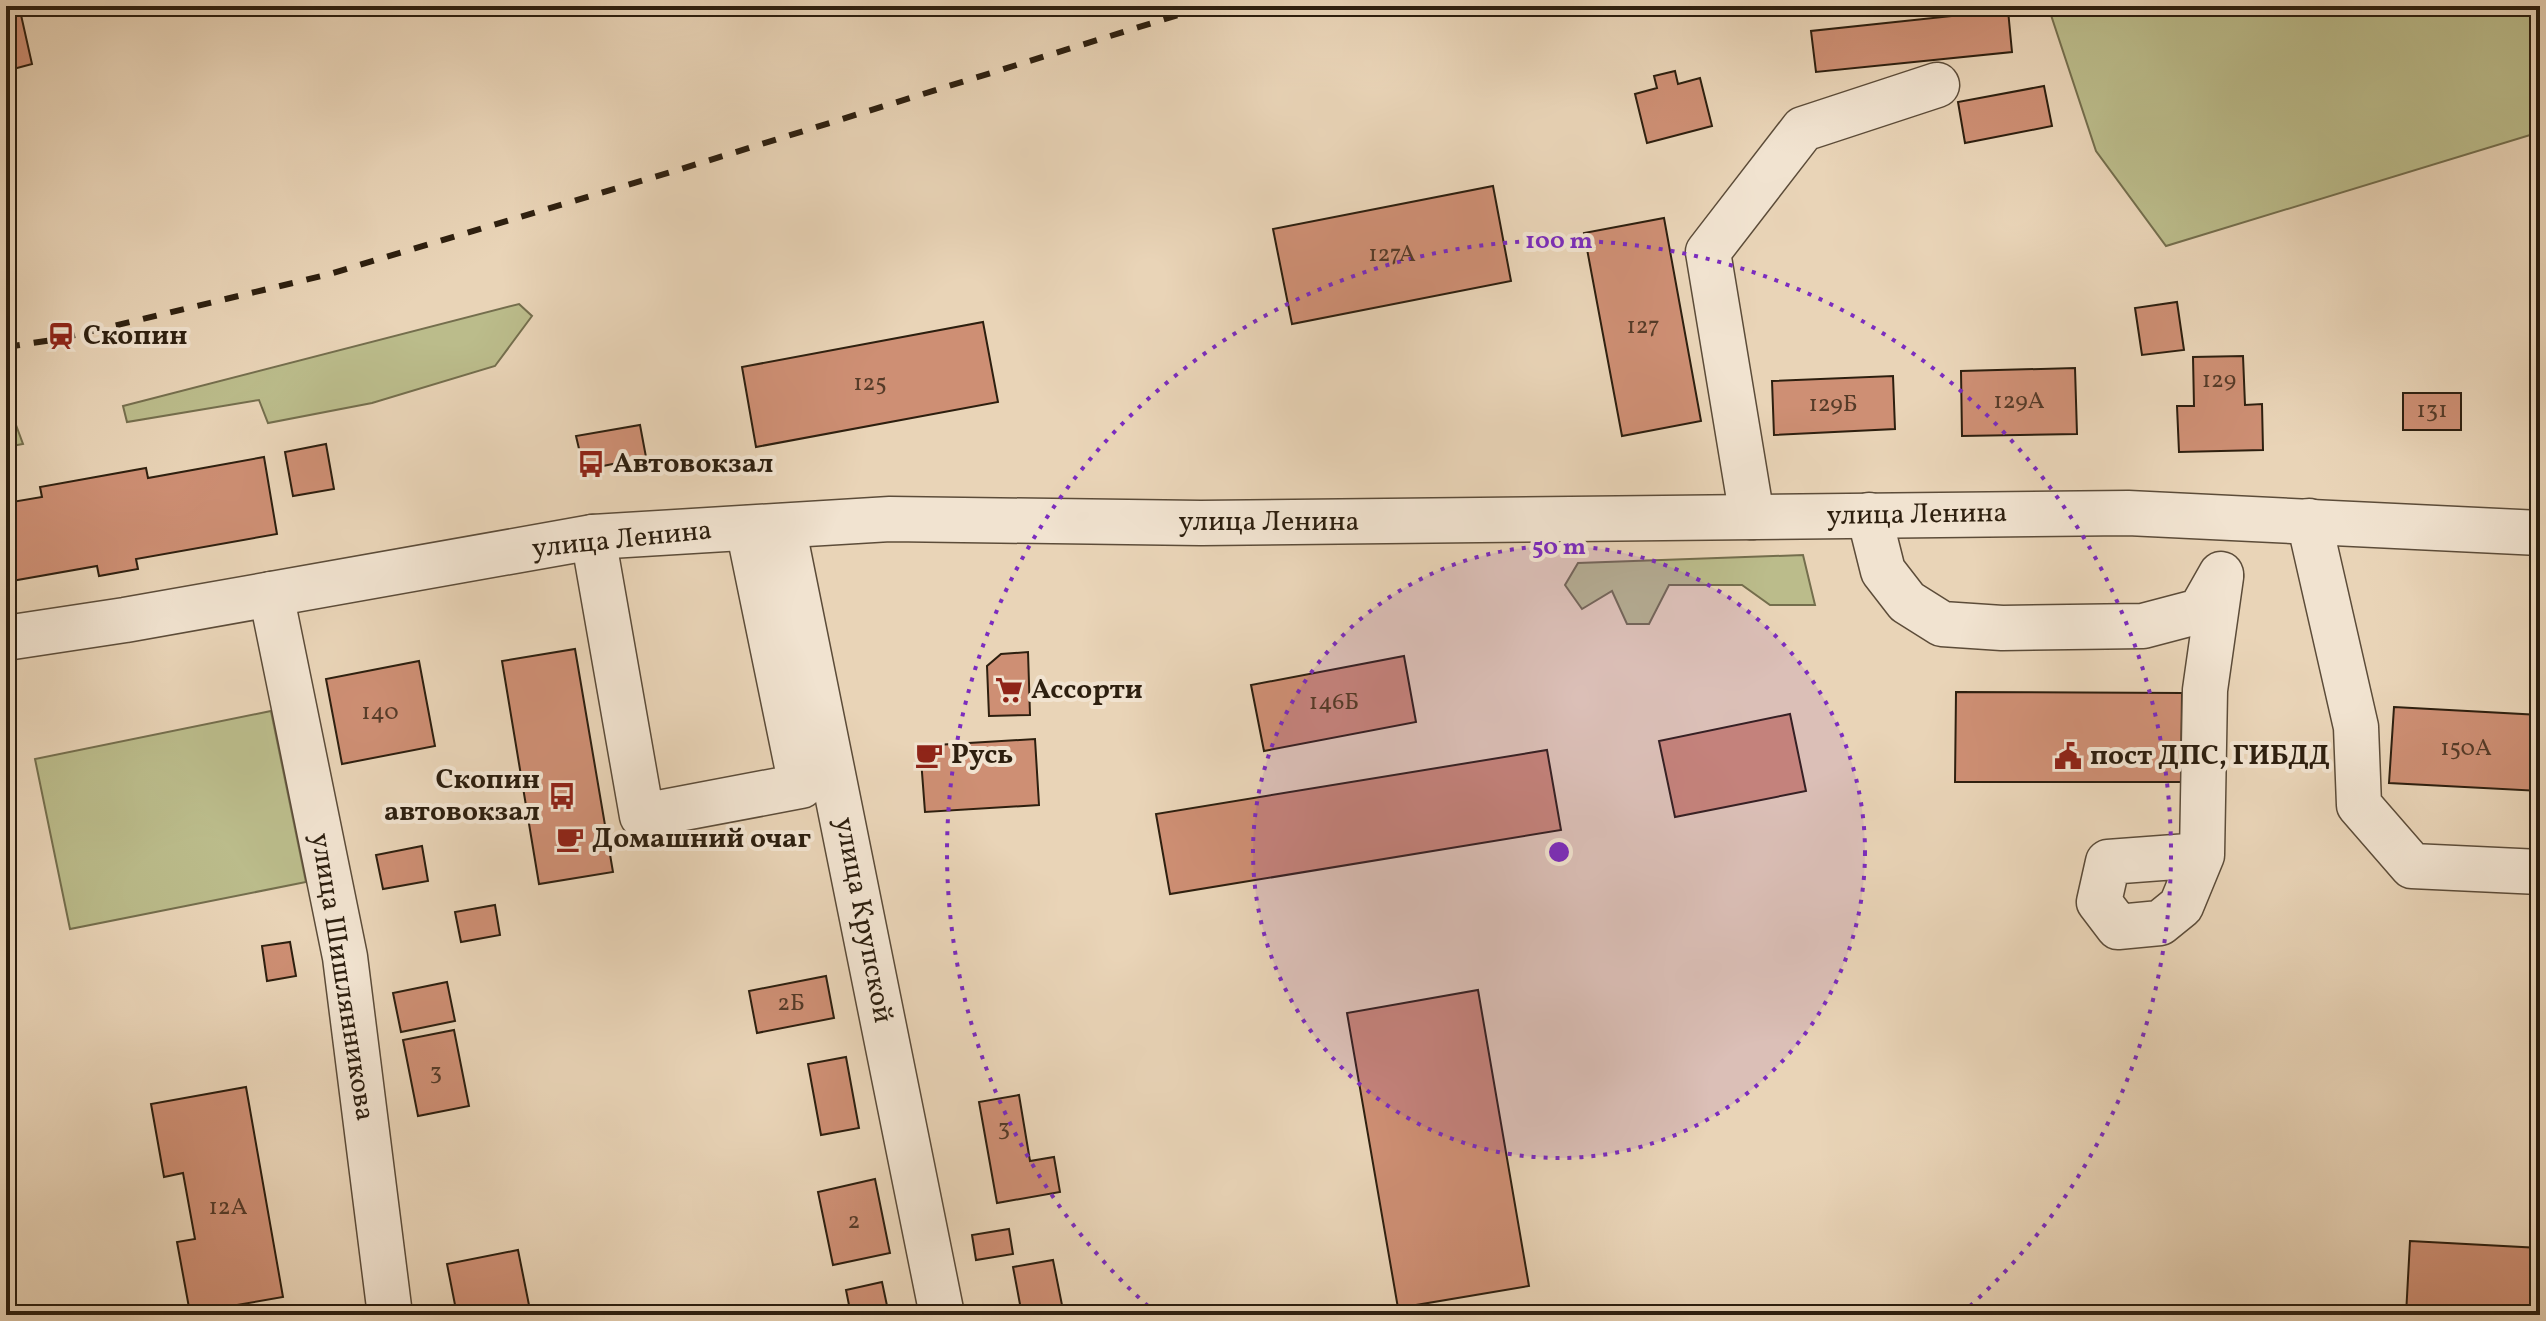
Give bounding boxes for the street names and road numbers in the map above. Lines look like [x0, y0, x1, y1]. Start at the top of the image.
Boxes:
street label: улица Ленина [1826, 494, 2008, 536]
street label: улица Ленина [1179, 503, 1359, 542]
street label: улица Ленина [530, 511, 714, 569]
street label: улица Крупской [824, 814, 902, 1026]
street label: улица Шишлянникова [300, 830, 384, 1124]

